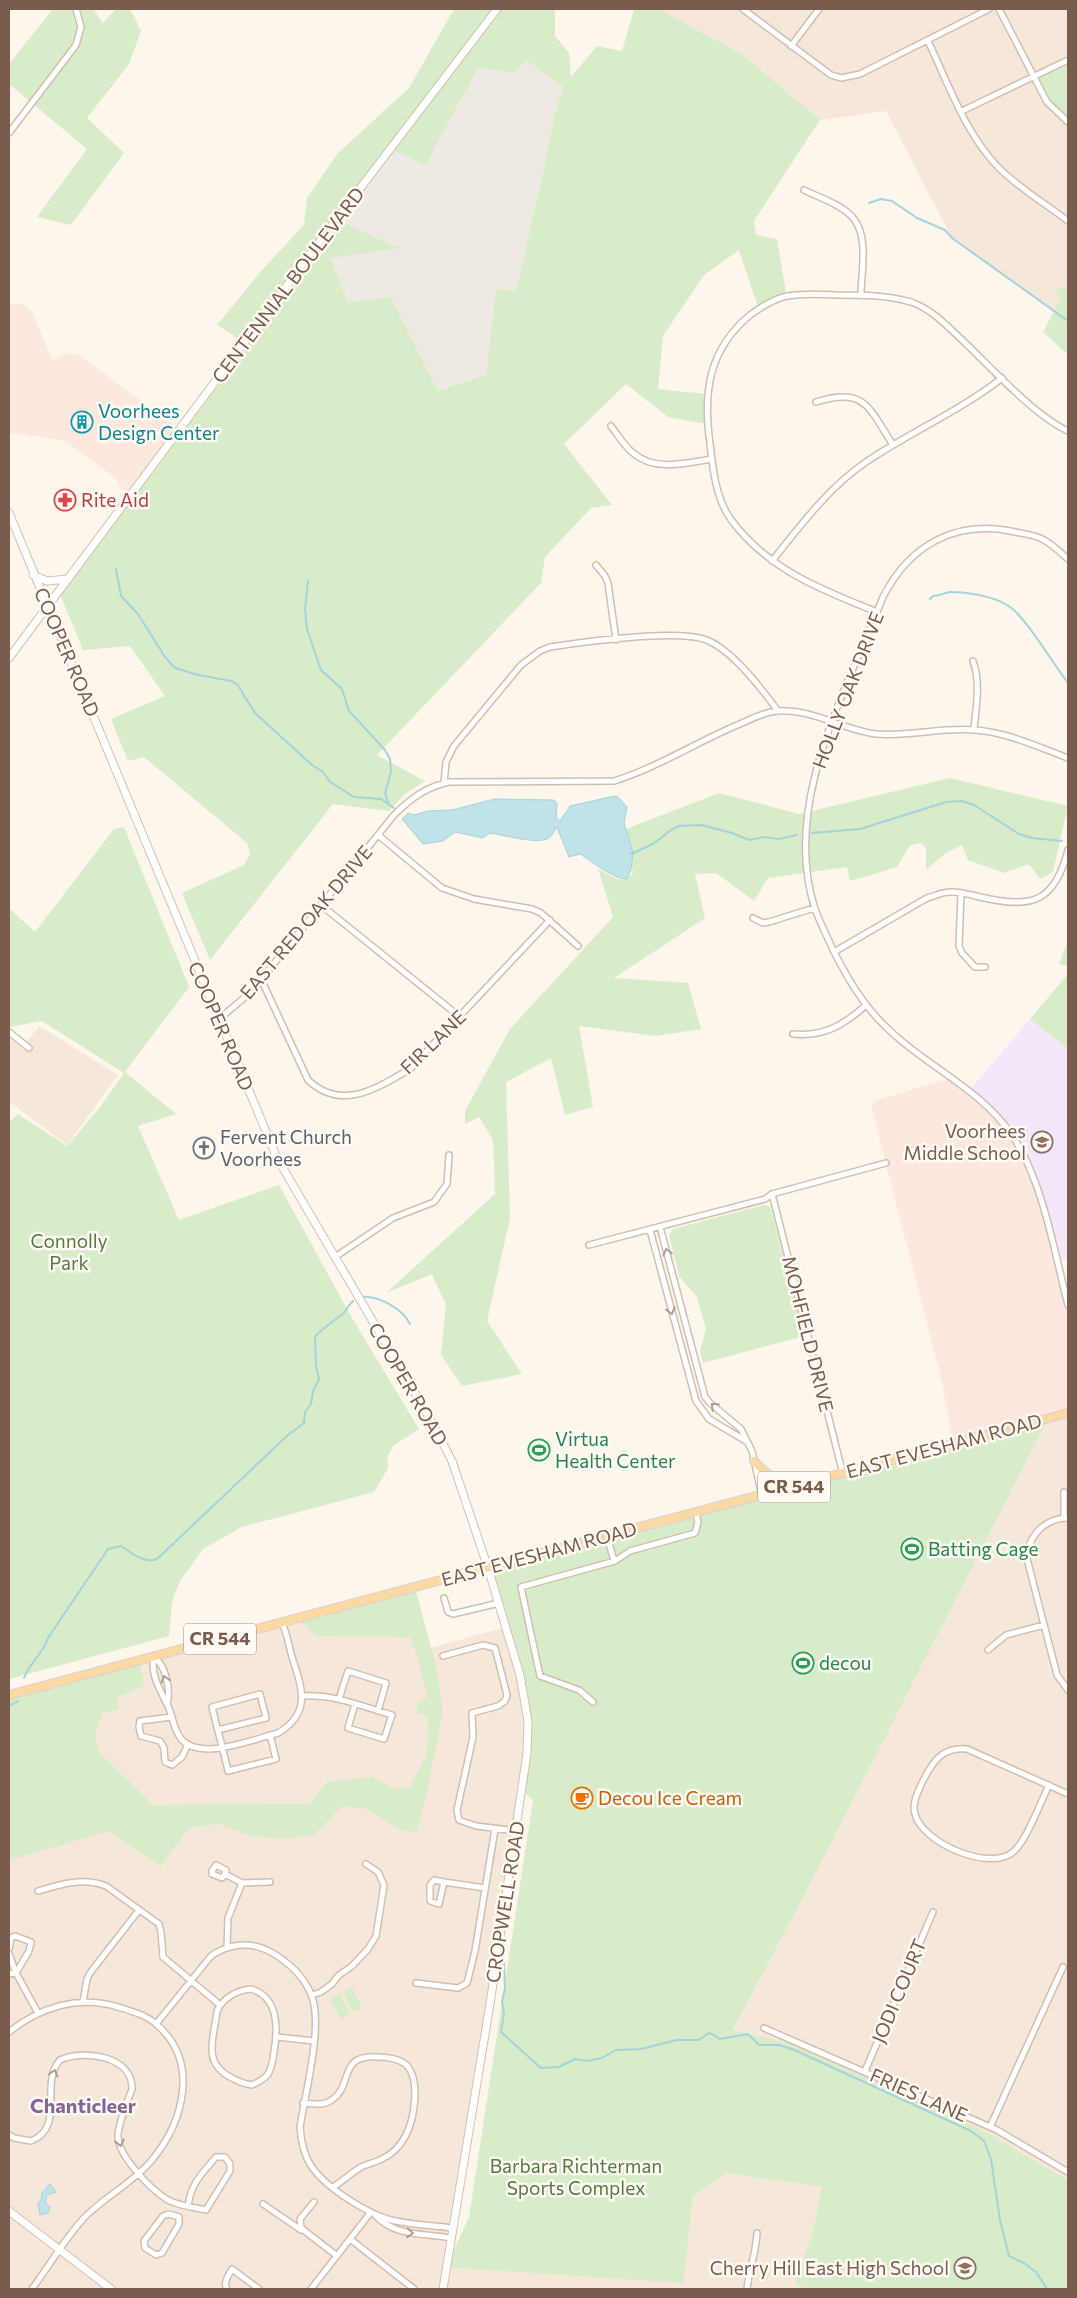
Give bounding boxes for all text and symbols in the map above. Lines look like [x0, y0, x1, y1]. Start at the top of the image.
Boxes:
street label: CENTENNIAL BOULEVARD [207, 182, 369, 387]
place label: Voorhees Design Center [98, 399, 220, 444]
building icon: Voorhees Design Center [70, 410, 94, 434]
pharmacy icon: Rite Aid [53, 488, 77, 512]
place label: Rite Aid [81, 488, 149, 511]
street label: COOPER ROAD [30, 584, 105, 720]
street label: HOLLY OAK DRIVE [807, 608, 888, 772]
street label: EAST RED OAK DRIVE [235, 840, 377, 1003]
street label: COOPER ROAD [184, 958, 259, 1094]
street label: FIR LANE [395, 1005, 470, 1078]
place label: Voorhees Middle School [904, 1119, 1026, 1164]
place label: Fervent Church Voorhees [220, 1125, 352, 1170]
school or university icon: Voorhees Middle School [1030, 1130, 1054, 1154]
church icon: Fervent Church Voorhees [192, 1136, 216, 1160]
park label: Connolly Park [31, 1229, 108, 1274]
one-way arrow [662, 1249, 672, 1257]
street label: MOHFIELD DRIVE [778, 1253, 839, 1414]
one-way arrow [665, 1306, 676, 1315]
street label: COOPER ROAD [364, 1318, 453, 1449]
one-way arrow [711, 1403, 720, 1412]
street label: EAST EVESHAM ROAD [844, 1408, 1044, 1483]
place label: Virtua Health Center [555, 1427, 676, 1472]
sports icon: Virtua Health Center [527, 1438, 551, 1462]
road number: CR 544 [758, 1471, 830, 1502]
street label: EAST EVESHAM ROAD [439, 1516, 639, 1591]
sports icon: Batting Cage [900, 1537, 924, 1561]
place label: Batting Cage [928, 1537, 1039, 1560]
road number: CR 544 [184, 1624, 256, 1655]
sports icon: decou [791, 1651, 815, 1675]
place label: decou [819, 1651, 871, 1674]
one-way arrow [161, 1675, 171, 1683]
cafe icon: Decou Ice Cream [570, 1786, 594, 1810]
place label: Decou Ice Cream [598, 1786, 742, 1809]
street label: CROPWELL ROAD [480, 1819, 529, 1984]
street label: JODI COURT [866, 1935, 931, 2046]
street label: FRIES LANE [867, 2063, 972, 2126]
one-way arrow [48, 2069, 58, 2077]
district label: Chanticleer [30, 2093, 136, 2117]
one-way arrow [114, 2139, 125, 2148]
park label: Barbara Richterman Sports Complex [490, 2154, 662, 2199]
one-way arrow [406, 2227, 414, 2238]
place label: Cherry Hill East High School [710, 2256, 949, 2279]
school or university icon: Cherry Hill East High School [953, 2256, 977, 2280]

